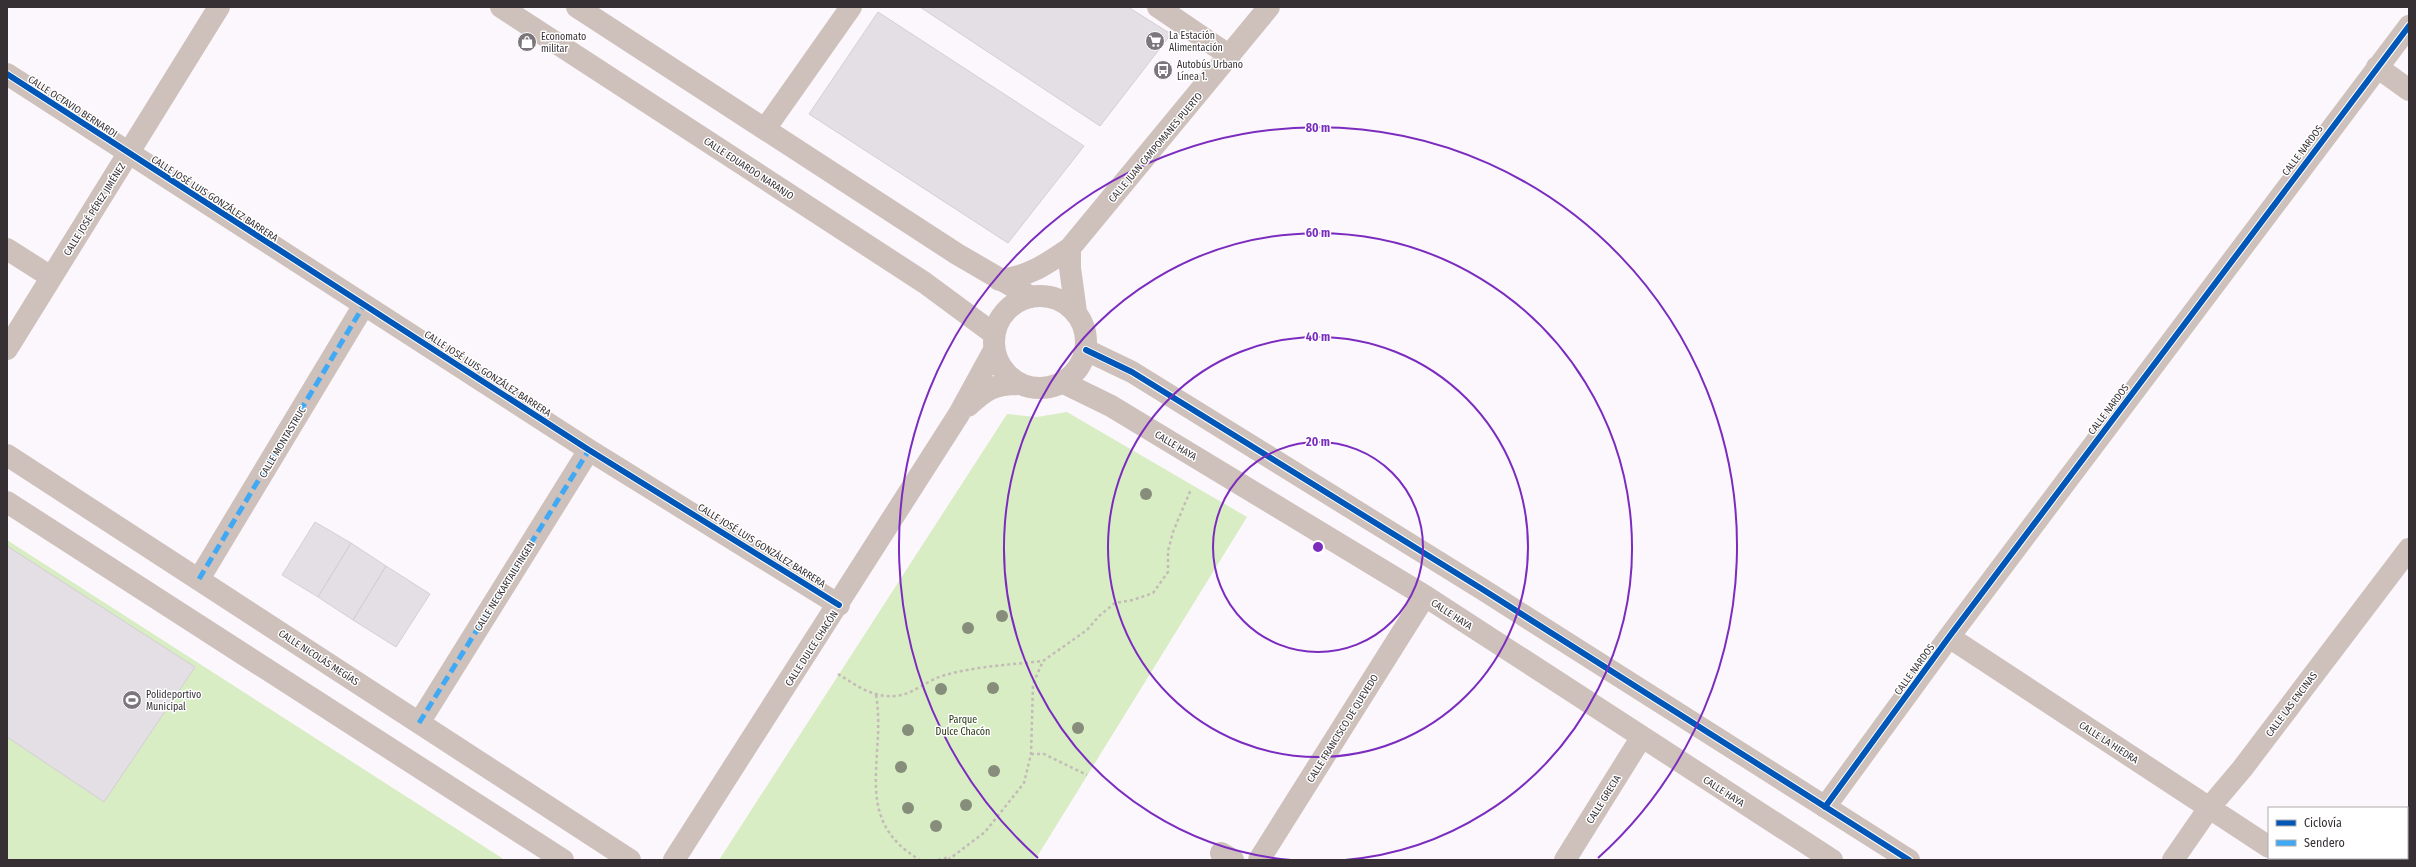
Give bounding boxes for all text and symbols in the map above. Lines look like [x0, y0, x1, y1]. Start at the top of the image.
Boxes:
supermarket icon: La Estación Alimentación [1144, 30, 1166, 52]
place label: La Estación Alimentación [1169, 30, 1223, 54]
shop icon: Economato militar [516, 31, 538, 53]
place label: Economato militar [541, 31, 586, 55]
place label: Autobús Urbano Línea 1. [1177, 58, 1243, 83]
bus stop icon: Autobús Urbano Línea 1. [1152, 59, 1174, 81]
street label: CALLE OCTAVIO BERNARDI [26, 74, 119, 140]
street label: CALLE JUAN CAMPOMANES PUERTO [1106, 90, 1205, 205]
text: 80 m [1306, 121, 1330, 135]
street label: CALLE NARDOS [2280, 123, 2326, 178]
street label: CALLE EDUARDO NARANJO [701, 135, 796, 202]
street label: CALLE JOSÉ LUIS GONZÁLEZ BARRERA [149, 152, 282, 245]
street label: CALLE JOSÉ PÉREZ JIMÉNEZ [60, 160, 128, 258]
text: 60 m [1306, 226, 1330, 240]
street label: CALLE JOSÉ LUIS GONZÁLEZ BARRERA [422, 327, 555, 420]
text: 40 m [1306, 330, 1330, 344]
street label: CALLE NARDOS [2086, 382, 2132, 437]
street label: CALLE MONTASTRUC [257, 405, 309, 480]
street label: CALLE HAYA [1152, 429, 1199, 463]
text: 20 m [1305, 435, 1330, 449]
street label: CALLE JOSÉ LUIS GONZÁLEZ BARRERA [695, 500, 829, 591]
street label: CALLE NECKARTAILFINGEN [472, 539, 537, 634]
centre of rings [1311, 540, 1325, 554]
street label: CALLE HAYA [1429, 597, 1475, 633]
street label: CALLE DULCE CHACÓN [781, 607, 841, 689]
street label: CALLE NICOLÁS MEGÍAS [276, 626, 362, 688]
street label: CALLE NARDOS [1892, 642, 1937, 697]
street label: CALLE LAS ENCINAS [2264, 670, 2320, 739]
street label: CALLE FRANCISCO DE QUEVEDO [1305, 672, 1381, 785]
sports icon: Polideportivo Municipal [121, 689, 143, 711]
place label: Polideportivo Municipal [146, 689, 201, 713]
park label: Parque Dulce Chacón [936, 714, 990, 738]
street label: CALLE LA HIEDRA [2077, 719, 2141, 767]
street label: CALLE GRECIA [1584, 772, 1624, 826]
street label: CALLE HAYA [1701, 774, 1747, 810]
legend [2268, 807, 2408, 859]
text: Ciclovía [2304, 816, 2342, 830]
text: Sendero [2304, 836, 2345, 850]

